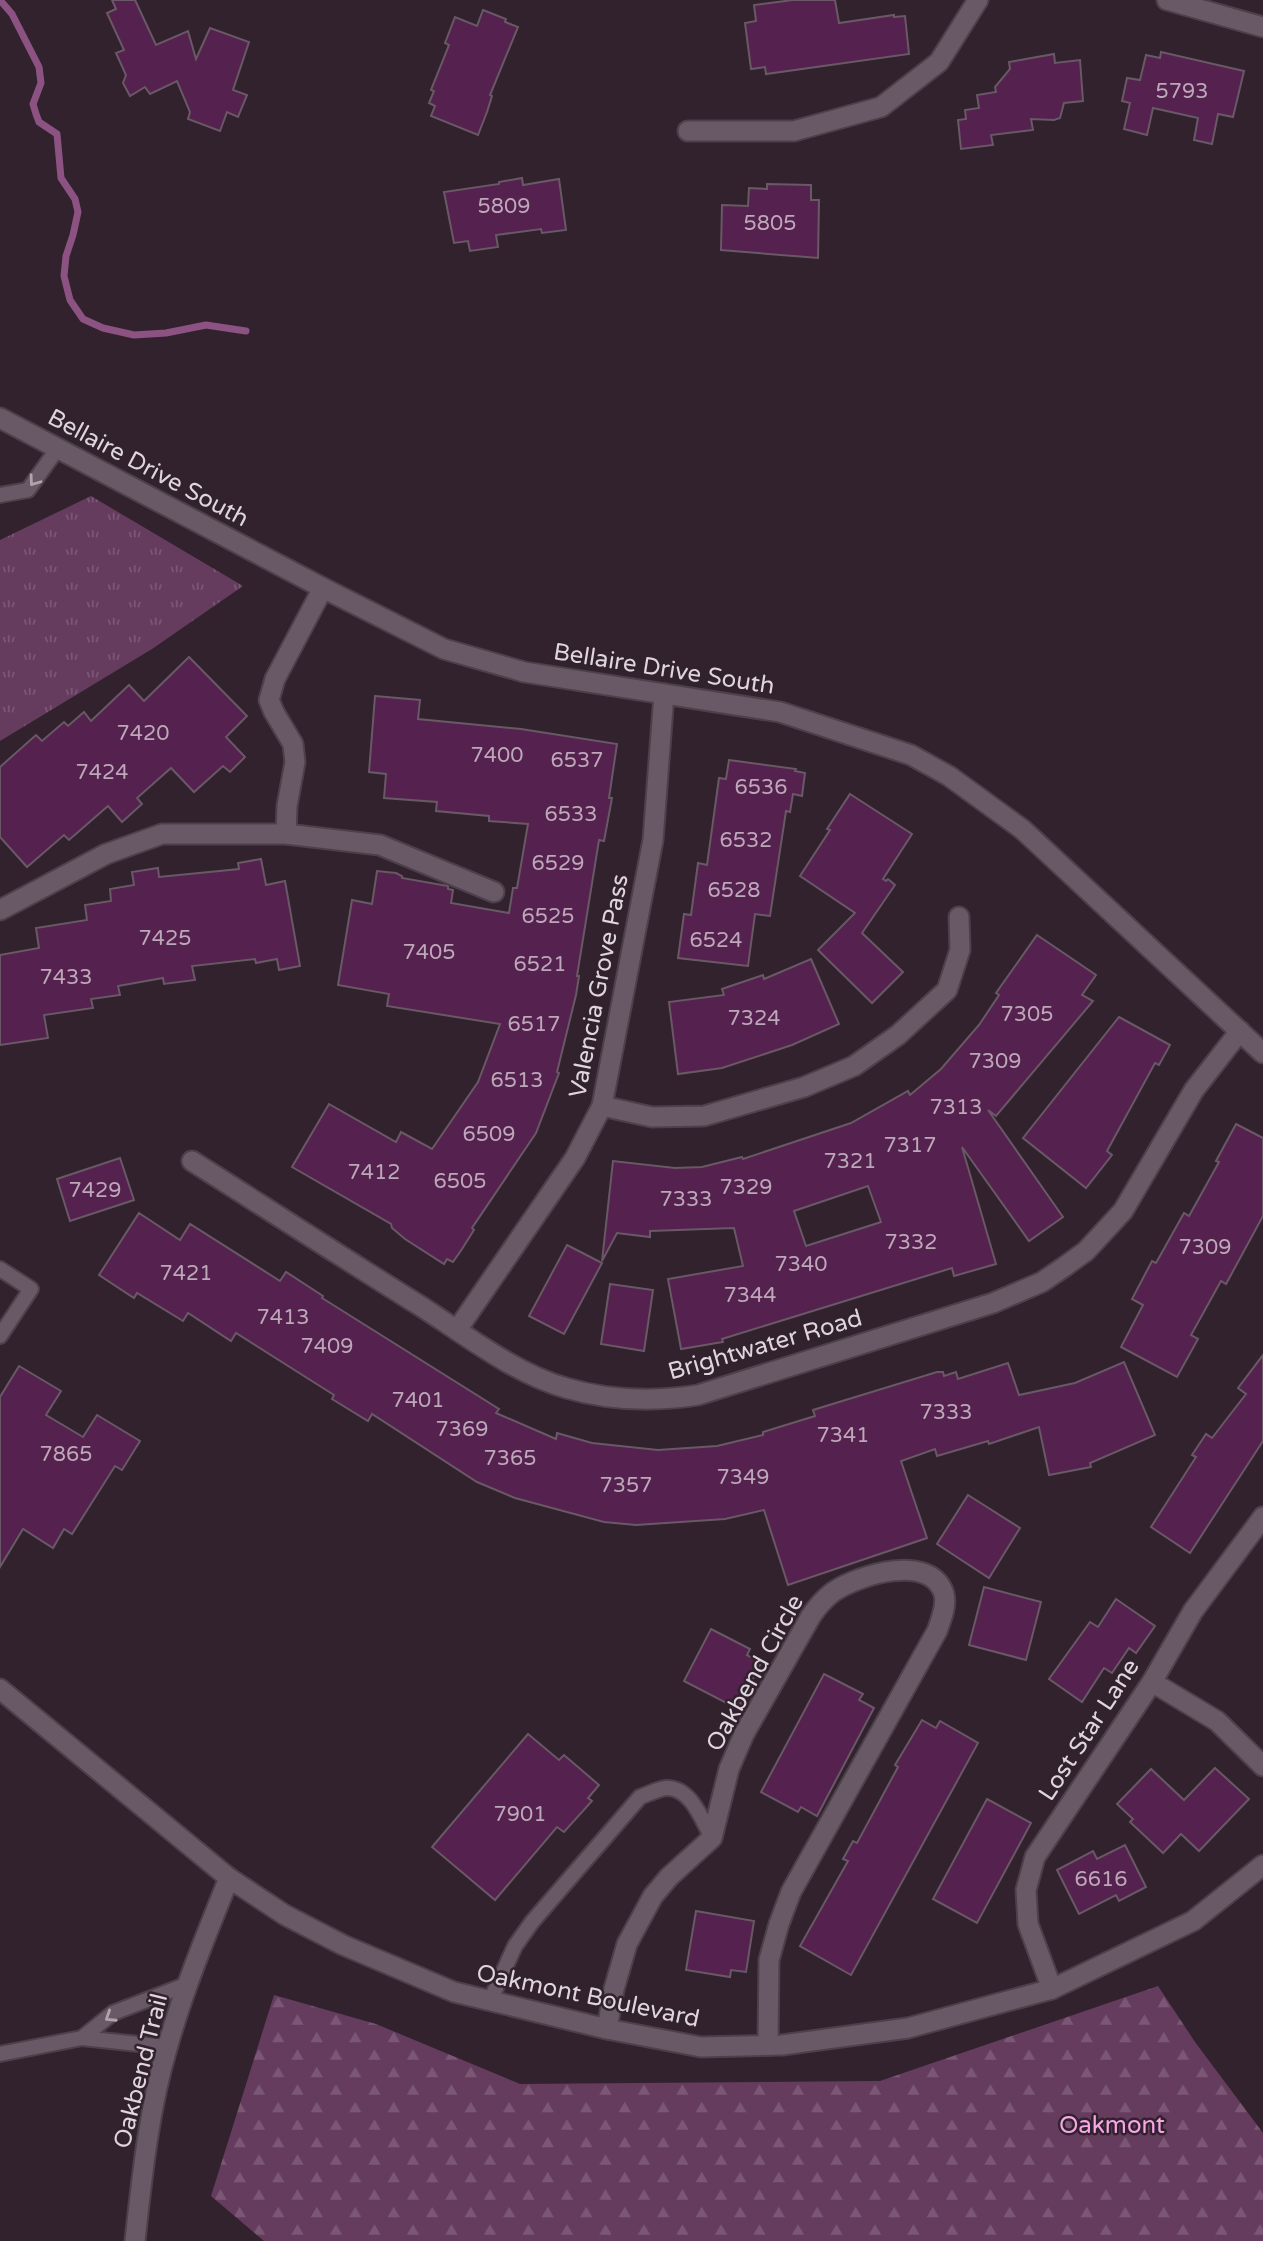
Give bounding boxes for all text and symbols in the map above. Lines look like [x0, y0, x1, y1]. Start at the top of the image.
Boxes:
house number: 5793 [1156, 79, 1208, 104]
house number: 5809 [478, 194, 530, 219]
house number: 5805 [744, 211, 796, 236]
street label: Bellaire Drive South [43, 403, 253, 533]
one-way arrow [30, 473, 43, 486]
street label: Bellaire Drive South [551, 637, 777, 701]
house number: 7420 [117, 721, 169, 746]
house number: 7400 [471, 743, 523, 768]
house number: 6537 [551, 748, 603, 773]
house number: 7424 [76, 760, 128, 785]
house number: 6536 [735, 775, 787, 800]
house number: 6533 [545, 802, 597, 827]
house number: 6532 [720, 828, 772, 853]
house number: 6529 [532, 851, 584, 876]
street label: Valencia Grove Pass [563, 872, 635, 1100]
house number: 6528 [708, 878, 760, 903]
house number: 6525 [522, 904, 574, 929]
house number: 7425 [139, 926, 191, 951]
house number: 6524 [690, 928, 742, 953]
house number: 7405 [403, 940, 455, 965]
house number: 6521 [514, 952, 566, 977]
house number: 7433 [40, 965, 92, 990]
house number: 7305 [1001, 1002, 1053, 1027]
house number: 7324 [728, 1006, 780, 1031]
house number: 6517 [508, 1012, 560, 1037]
house number: 7309 [969, 1049, 1021, 1074]
house number: 6513 [491, 1068, 543, 1093]
house number: 7313 [930, 1095, 982, 1120]
house number: 6509 [463, 1122, 515, 1147]
house number: 7317 [884, 1133, 936, 1158]
house number: 7321 [824, 1149, 876, 1174]
house number: 7412 [348, 1160, 400, 1185]
house number: 6505 [434, 1169, 486, 1194]
house number: 7329 [720, 1175, 772, 1200]
house number: 7429 [69, 1178, 121, 1203]
house number: 7333 [660, 1187, 712, 1212]
house number: 7332 [885, 1230, 937, 1255]
house number: 7309 [1179, 1235, 1231, 1260]
house number: 7340 [775, 1252, 827, 1277]
house number: 7421 [160, 1261, 212, 1286]
house number: 7344 [724, 1283, 776, 1308]
street label: Brightwater Road [665, 1303, 865, 1387]
house number: 7413 [257, 1305, 309, 1330]
house number: 7409 [301, 1334, 353, 1359]
house number: 7401 [392, 1388, 444, 1413]
house number: 7333 [920, 1400, 972, 1425]
house number: 7369 [436, 1417, 488, 1442]
house number: 7341 [817, 1423, 869, 1448]
house number: 7865 [40, 1442, 92, 1467]
house number: 7365 [484, 1446, 536, 1471]
house number: 7349 [717, 1465, 769, 1490]
house number: 7357 [600, 1473, 652, 1498]
street label: Oakbend Circle [700, 1590, 810, 1756]
street label: Lost Star Lane [1032, 1654, 1146, 1806]
house number: 7901 [494, 1802, 546, 1827]
house number: 6616 [1075, 1867, 1127, 1892]
street label: Oakmont Boulevard [474, 1958, 702, 2034]
street label: Oakbend Trail [108, 1991, 174, 2151]
one-way arrow [105, 2009, 118, 2021]
park label: Oakmont [1059, 2111, 1165, 2140]

